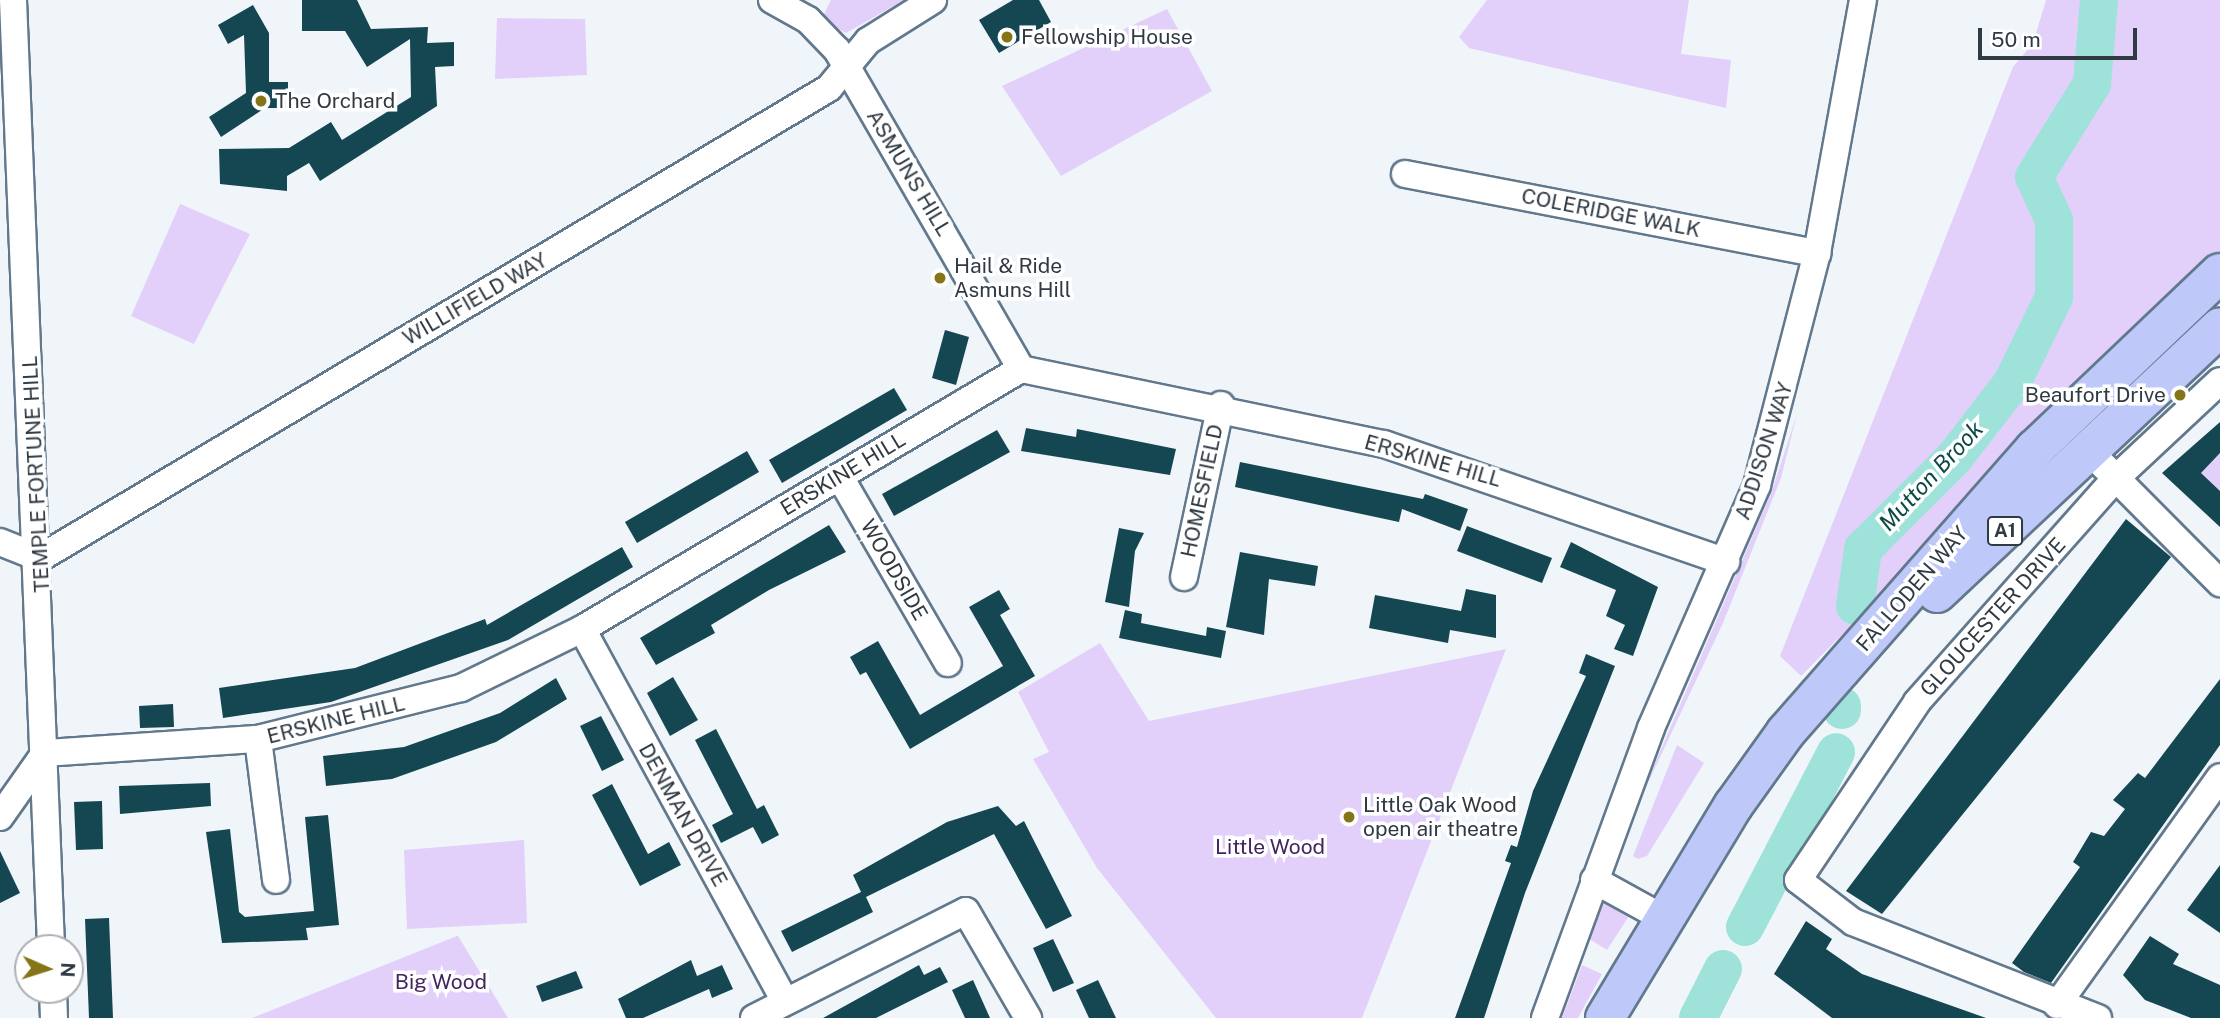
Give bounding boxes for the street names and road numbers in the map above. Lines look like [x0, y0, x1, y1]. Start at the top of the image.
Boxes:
street label: ASMUNS HILL [861, 105, 957, 241]
street label: COLERIDGE WALK [1519, 183, 1703, 243]
street label: WILLIFIELD WAY [398, 247, 552, 351]
street label: TEMPLE FORTUNE HILL [17, 355, 55, 593]
street label: ADDISON WAY [1730, 379, 1798, 523]
street label: HOMESFIELD [1176, 422, 1228, 560]
street label: ERSKINE HILL [776, 427, 910, 521]
street label: ERSKINE HILL [1362, 429, 1504, 493]
street label: WOODSIDE [855, 515, 933, 625]
road number: A1 [1986, 516, 2024, 546]
street label: FALLODEN WAY [1851, 521, 1973, 657]
street label: GLOUCESTER DRIVE [1915, 532, 2071, 702]
street label: ERSKINE HILL [264, 691, 408, 749]
street label: DENMAN DRIVE [633, 739, 733, 891]

